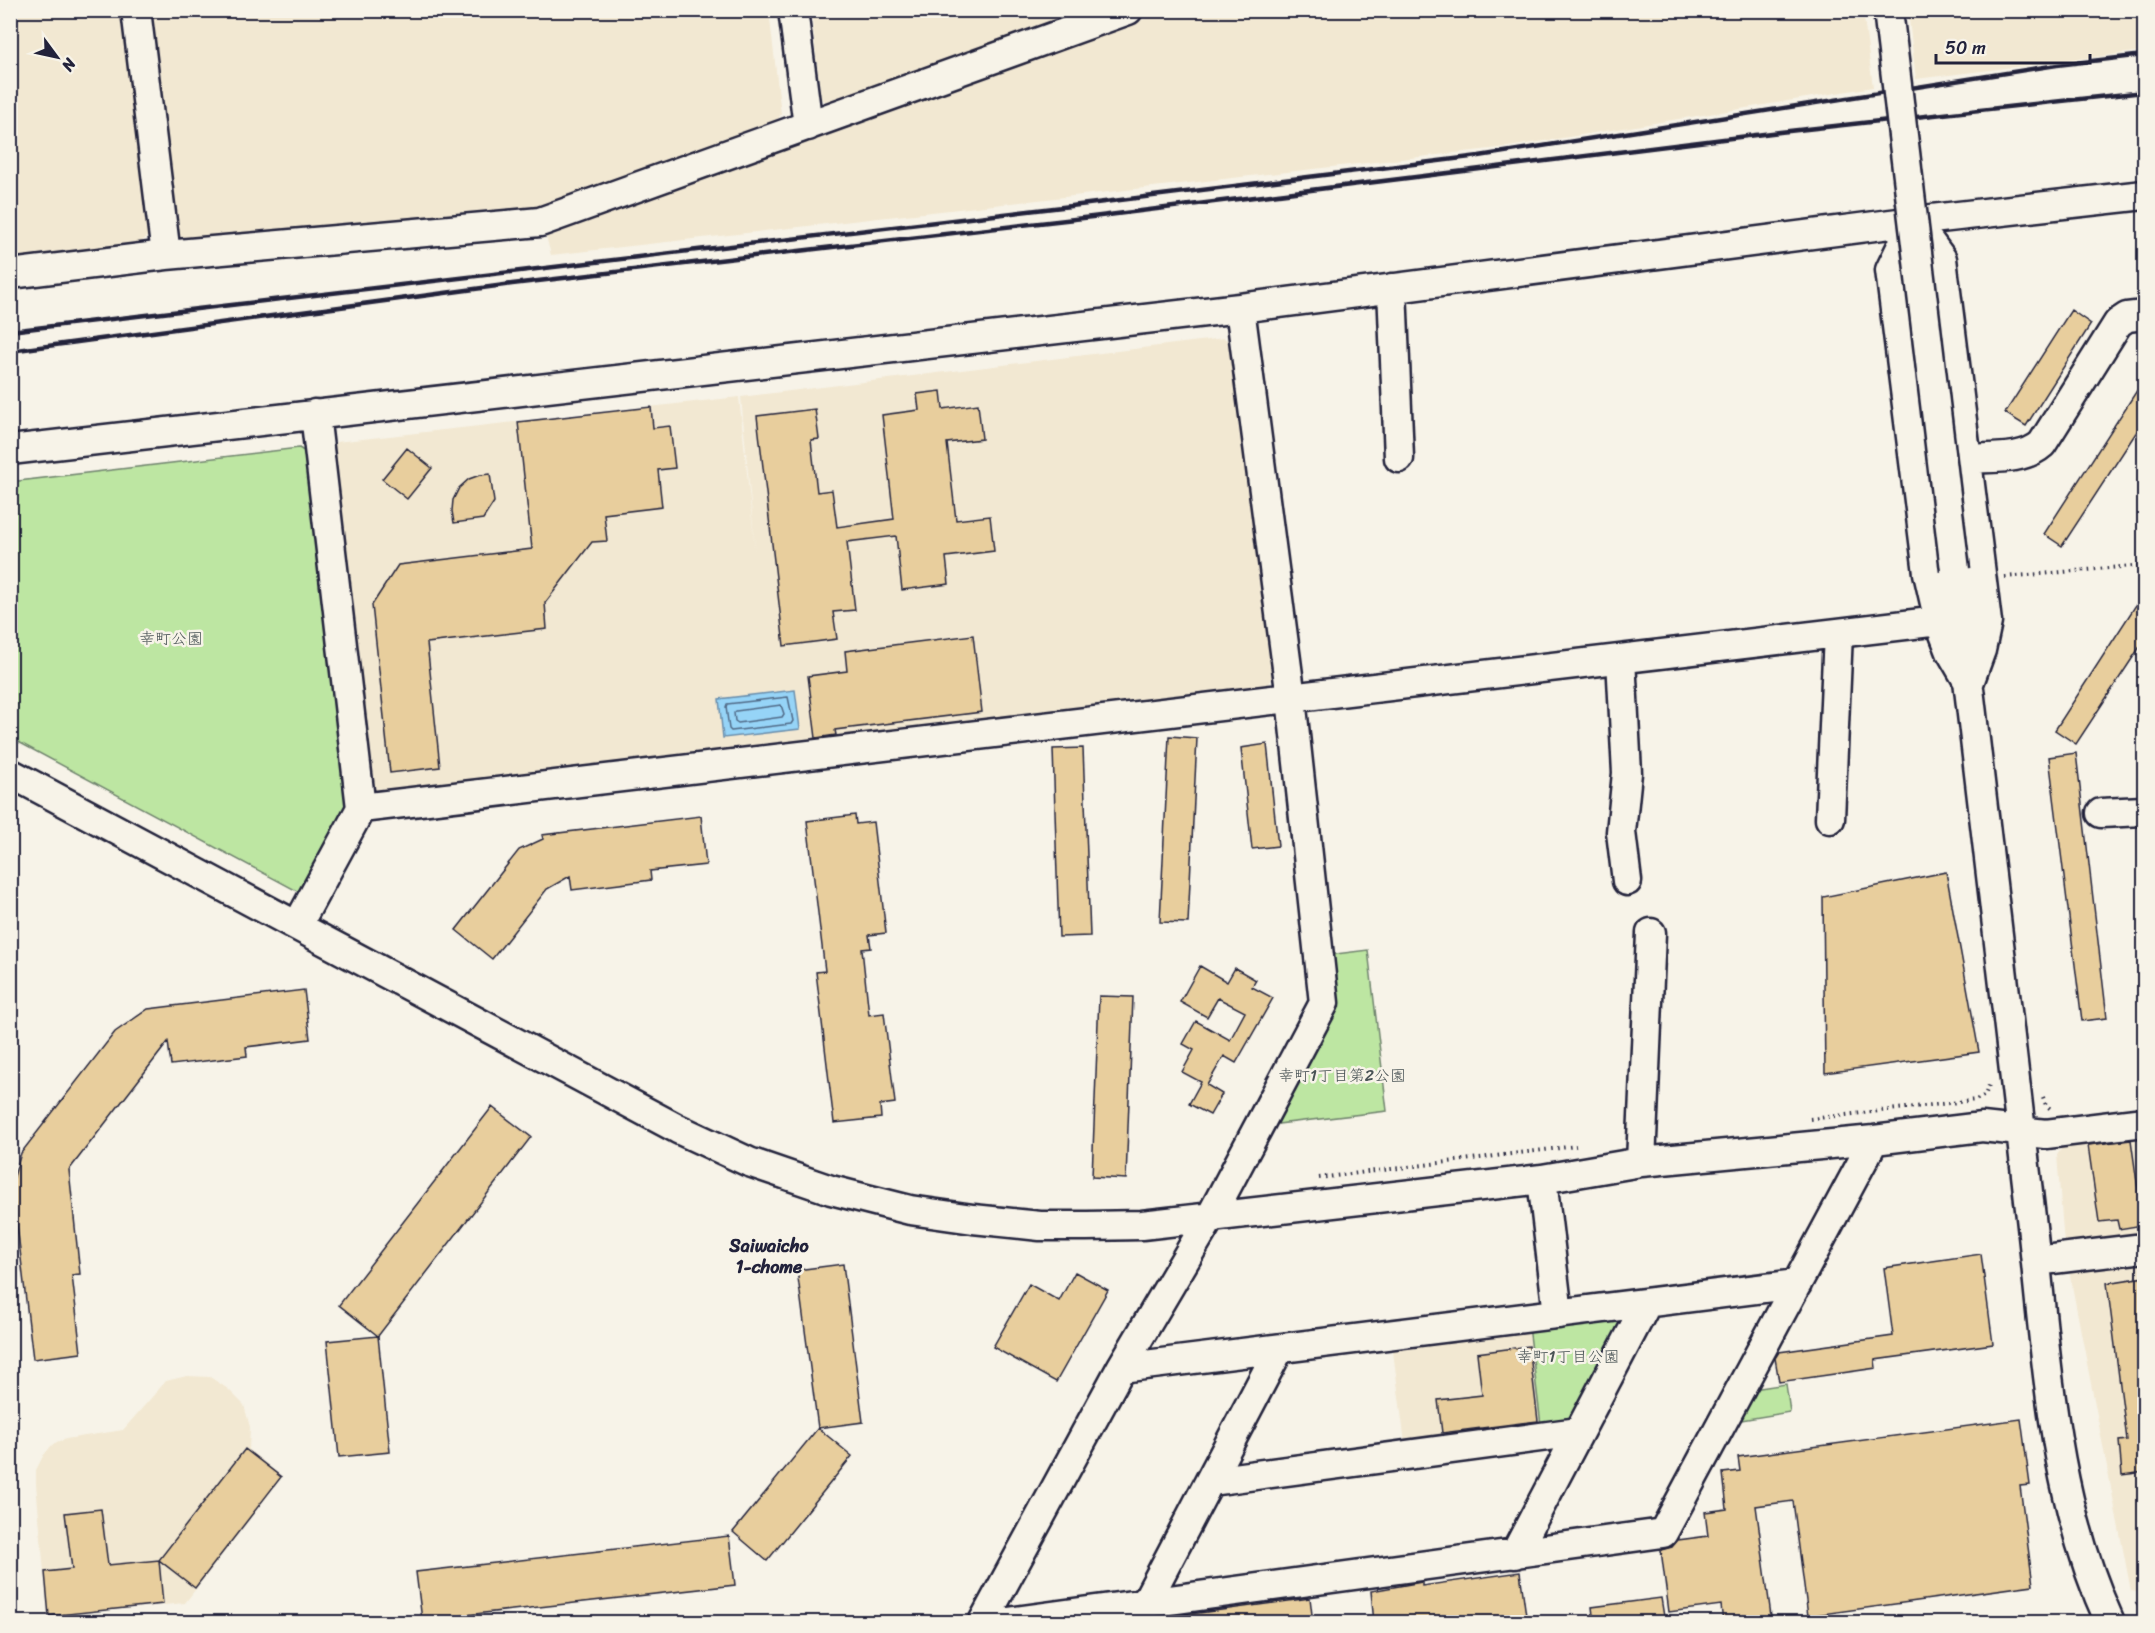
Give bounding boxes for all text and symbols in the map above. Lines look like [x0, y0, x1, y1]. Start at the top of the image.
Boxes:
north arrow [27, 27, 87, 87]
scale bar [1936, 27, 2090, 65]
text: 50 m [1945, 32, 1986, 64]
text: N [53, 52, 85, 78]
park label: 幸町公園 [139, 624, 203, 653]
park label: 幸町1丁目第2公園 [1278, 1061, 1406, 1090]
district label: Saiwaicho 1-chome [728, 1230, 810, 1283]
park label: 幸町1丁目公園 [1517, 1342, 1619, 1371]

